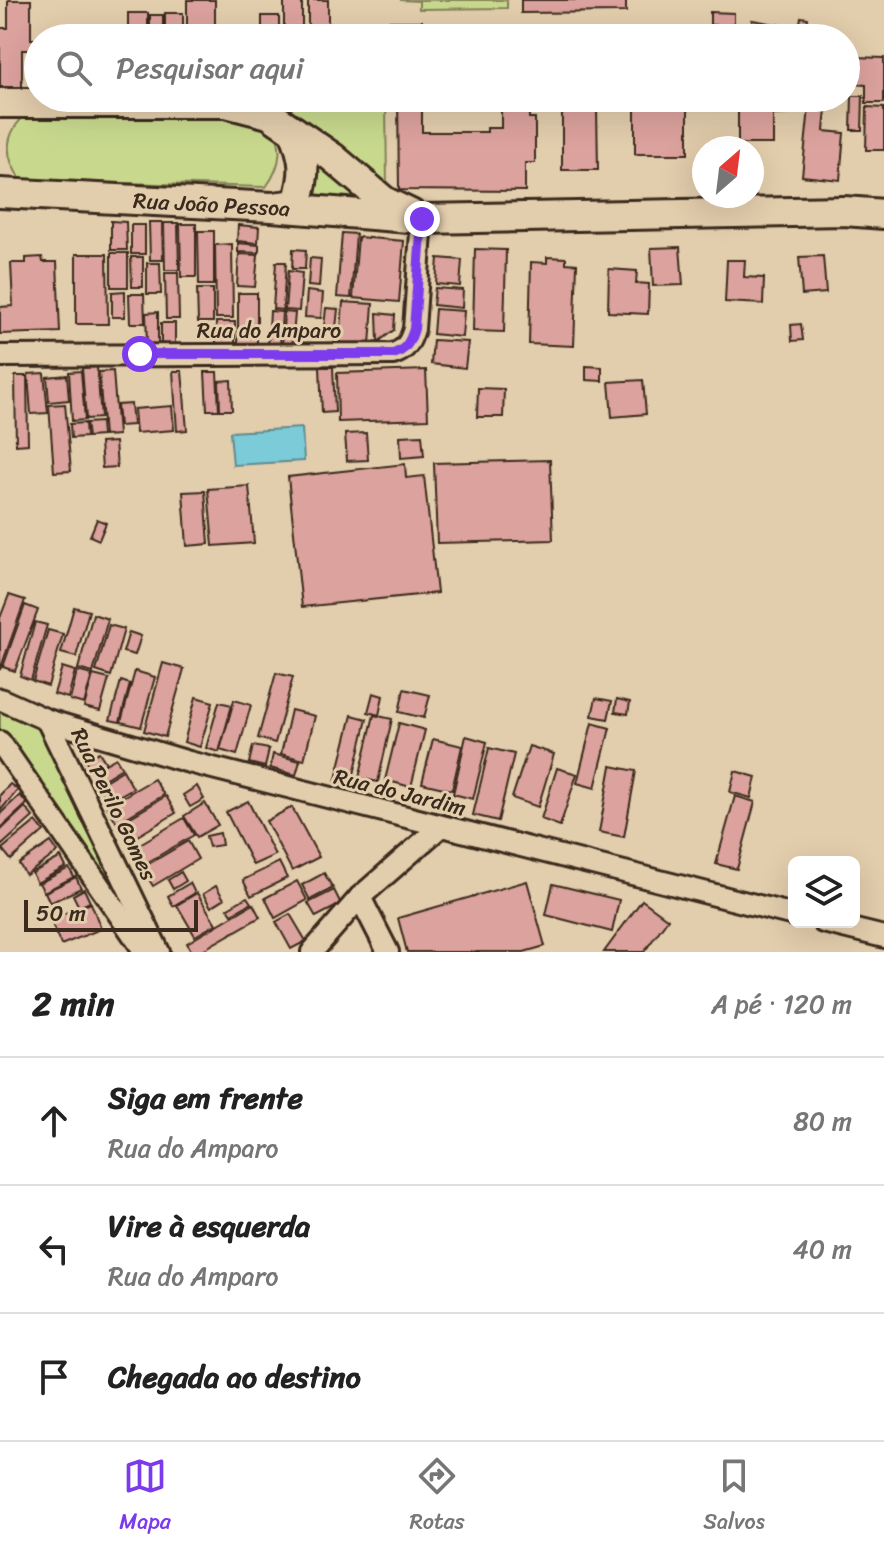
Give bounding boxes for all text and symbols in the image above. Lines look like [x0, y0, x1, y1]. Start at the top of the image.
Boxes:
search box [24, 24, 860, 112]
text: Pesquisar aqui [116, 41, 304, 95]
icon: search [52, 46, 96, 90]
north arrow [692, 136, 764, 208]
street label: Rua João Pessoa [132, 180, 292, 228]
route end [404, 201, 440, 237]
street label: Rua do Amparo [197, 311, 341, 350]
route start [122, 336, 158, 372]
street label: Rua Perilo Gomes [60, 721, 168, 888]
street label: Rua do Jardim [330, 757, 470, 827]
map controls [788, 856, 860, 928]
button: layers [788, 856, 860, 928]
text: 50 m [36, 894, 86, 933]
scale bar [24, 896, 198, 932]
text: 2 min [32, 974, 114, 1034]
text: A pé · 120 m [711, 981, 852, 1027]
text: Siga em frente [108, 1071, 303, 1125]
text: 80 m [793, 1098, 852, 1144]
icon: ahead [32, 1099, 76, 1143]
text: Rua do Amparo [108, 1125, 279, 1171]
text: Vire à esquerda [108, 1199, 310, 1253]
text: 40 m [793, 1226, 852, 1272]
icon: left [32, 1227, 76, 1271]
text: Rua do Amparo [108, 1253, 279, 1299]
text: Chegada ao destino [108, 1350, 361, 1404]
icon: arrive [32, 1355, 76, 1399]
tab: Mapa [119, 1454, 171, 1541]
tab: Rotas [409, 1454, 465, 1541]
tab: Salvos [703, 1454, 765, 1541]

